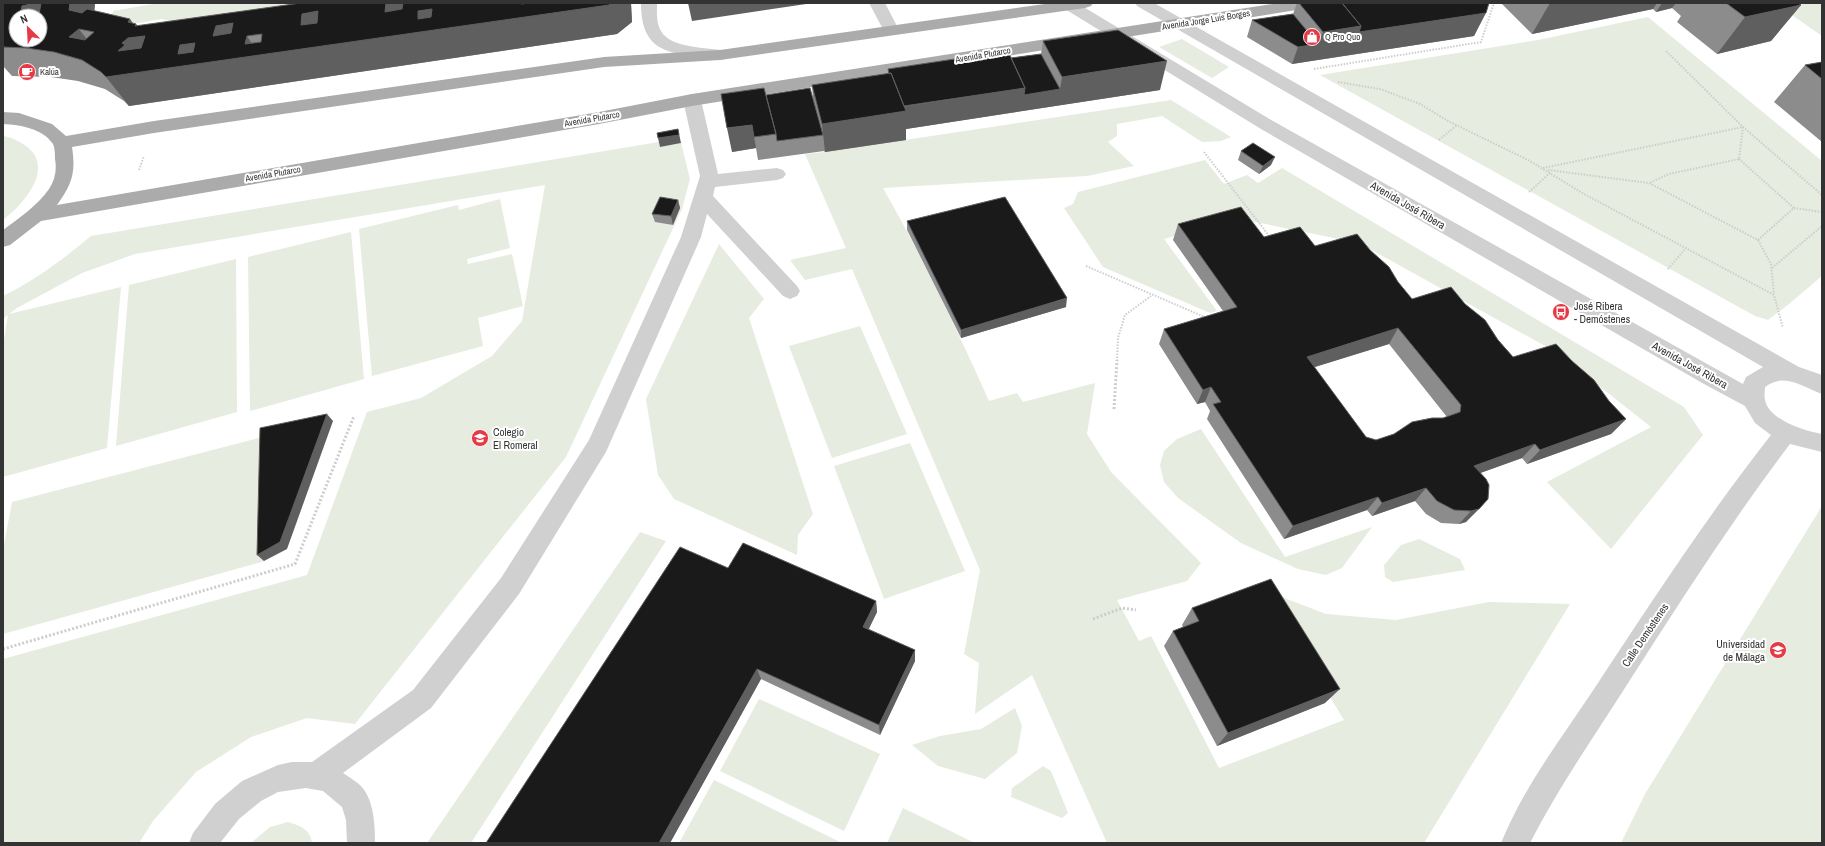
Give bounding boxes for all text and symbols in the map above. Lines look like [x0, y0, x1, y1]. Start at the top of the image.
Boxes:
street label: Avenida Jorge Luis Borges [1160, 7, 1251, 33]
north arrow [8, 8, 48, 48]
text: N [18, 11, 30, 27]
shop icon: Q Pro Quo [1302, 27, 1322, 47]
place label: Q Pro Quo [1325, 31, 1360, 43]
street label: Avenida Plutarco [953, 44, 1012, 66]
cafe icon: Kalúa [17, 62, 37, 82]
place label: Kalúa [40, 66, 59, 78]
street label: Avenida Plutarco [562, 108, 621, 130]
street label: Avenida Plutarco [243, 163, 302, 185]
street label: Avenida José Ribera [1367, 177, 1448, 232]
place label: José Ribera - Demóstenes [1574, 299, 1631, 326]
bus stop icon: José Ribera - Demóstenes [1551, 302, 1571, 322]
street label: Avenida José Ribera [1649, 338, 1730, 392]
place label: Colegio El Romeral [493, 425, 538, 452]
school or university icon: Colegio El Romeral [470, 428, 490, 448]
street label: Calle Demóstenes [1619, 600, 1672, 669]
place label: Universidad de Málaga [1716, 637, 1765, 664]
school or university icon: Universidad de Málaga [1768, 640, 1788, 660]

